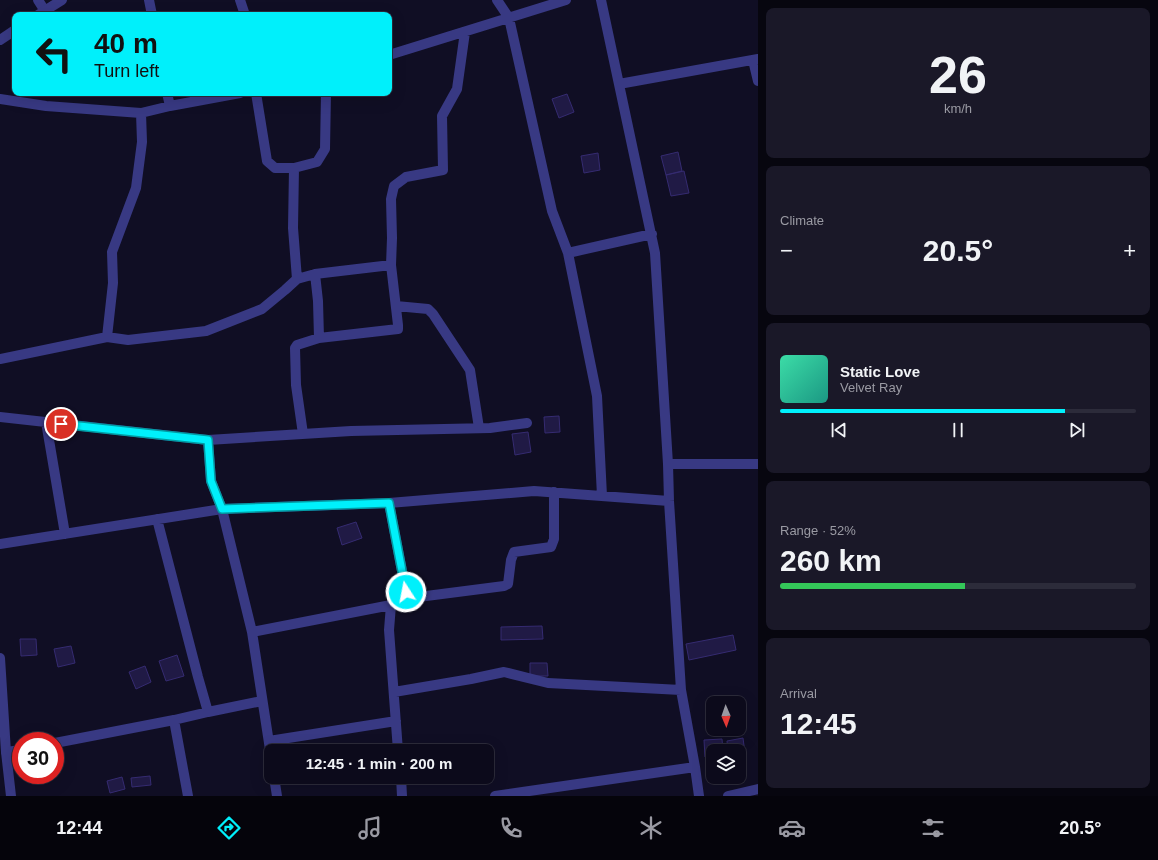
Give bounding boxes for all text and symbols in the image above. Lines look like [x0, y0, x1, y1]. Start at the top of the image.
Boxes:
icon: left [28, 28, 80, 80]
text: 40 m [94, 28, 158, 59]
text: 26 [929, 46, 987, 104]
text: Turn left [94, 61, 159, 81]
text: km/h [944, 101, 972, 116]
text: Climate [780, 213, 824, 228]
text: 20.5° [923, 234, 993, 267]
text: − [780, 238, 793, 263]
text: + [1123, 238, 1136, 263]
text: Static Love [840, 363, 920, 380]
text: Velvet Ray [840, 380, 902, 395]
pin [44, 407, 78, 441]
icon: arrive [50, 413, 72, 435]
icon: previous [828, 419, 850, 441]
icon: pause [947, 419, 969, 441]
icon: next [1066, 419, 1088, 441]
text: Range · 52% [780, 523, 856, 538]
text: 260 km [780, 544, 882, 577]
position arrow [385, 571, 427, 613]
text: Arrival [780, 686, 817, 701]
north arrow [706, 696, 746, 736]
map controls [706, 696, 746, 784]
text: 12:45 [780, 707, 857, 740]
speed limit sign: 30 [12, 732, 64, 784]
button: layers [706, 744, 746, 784]
text: 12:45 · 1 min · 200 m [306, 755, 452, 772]
icon: directions [215, 814, 243, 842]
icon: music [356, 814, 384, 842]
icon: phone [497, 814, 525, 842]
icon: climate [637, 814, 665, 842]
icon: car [778, 814, 806, 842]
icon: filters [919, 814, 947, 842]
text: 12:44 [56, 818, 102, 838]
text: 20.5° [1059, 818, 1102, 838]

